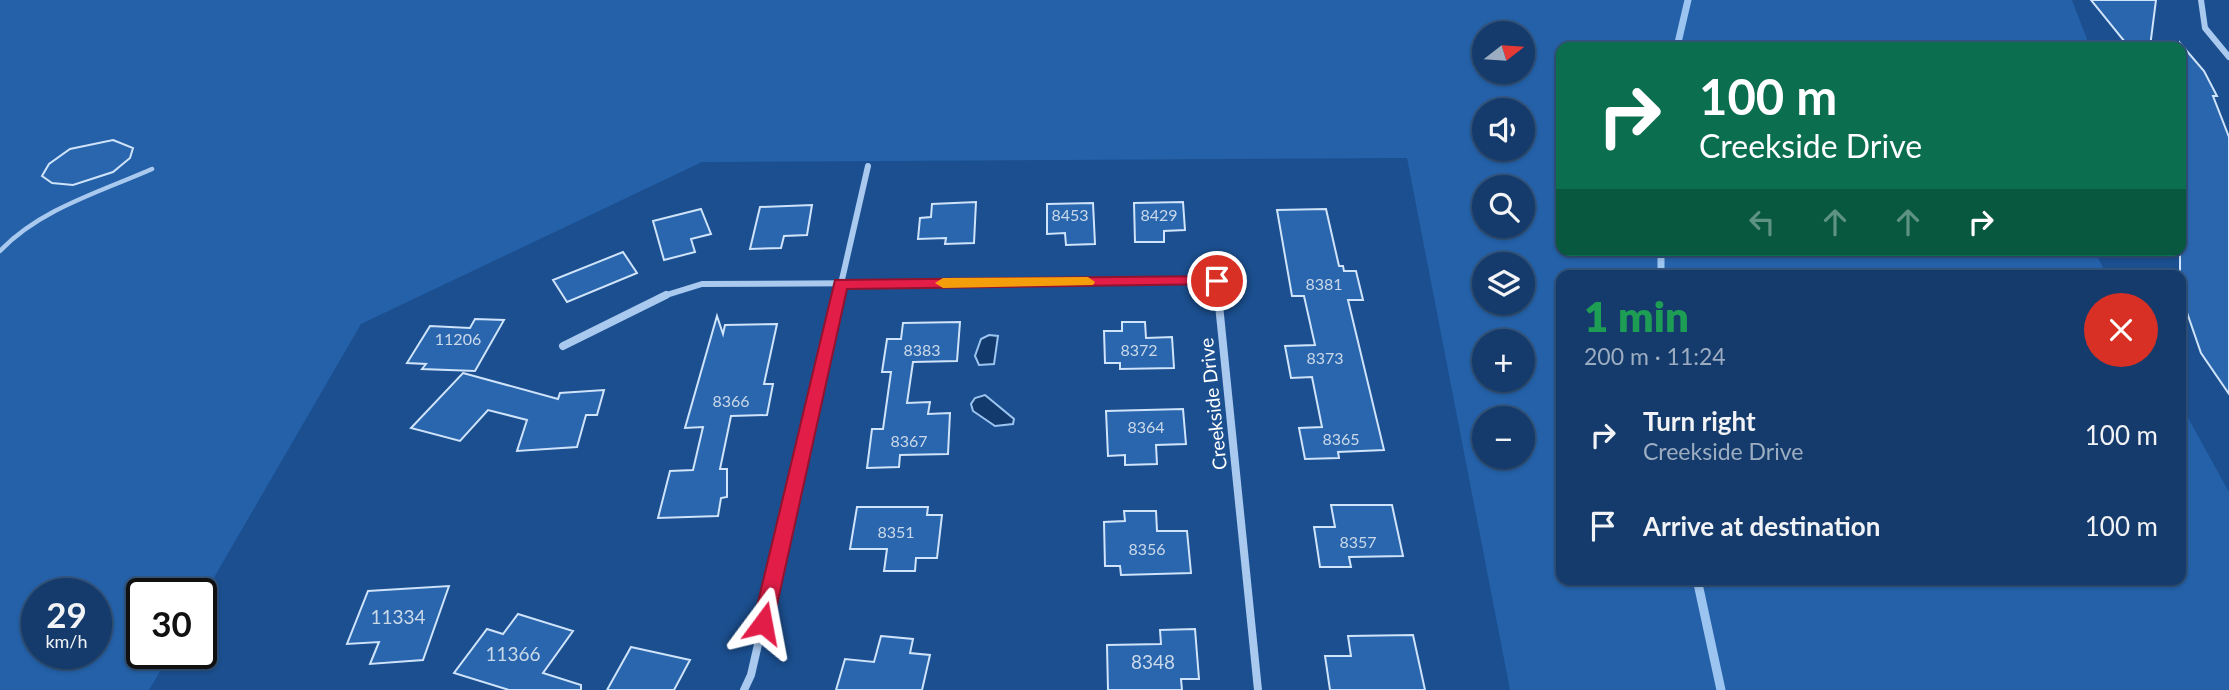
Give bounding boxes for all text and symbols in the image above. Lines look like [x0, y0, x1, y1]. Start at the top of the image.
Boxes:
north arrow [1472, 21, 1535, 84]
map controls [1472, 21, 1535, 469]
text: 100 m [1699, 67, 1837, 125]
icon: right [1584, 70, 1675, 161]
button: sound [1472, 98, 1535, 161]
text: Creekside Drive [1699, 126, 1922, 165]
button: search [1472, 175, 1535, 238]
icon: left [1743, 203, 1781, 241]
icon: ahead [1816, 203, 1854, 241]
icon: ahead [1889, 203, 1927, 241]
icon: right [1962, 203, 2000, 241]
house number: 8453 [1051, 205, 1089, 224]
house number: 8429 [1140, 205, 1178, 224]
pin [1187, 251, 1247, 311]
button: layers [1472, 252, 1535, 315]
icon: arrive [1198, 262, 1236, 300]
house number: 8381 [1305, 274, 1343, 293]
text: 1 min [1584, 291, 1689, 341]
button: close [2084, 293, 2158, 367]
house number: 11206 [435, 329, 481, 348]
button: + [1472, 329, 1535, 392]
street label: Creekside Drive [1194, 337, 1231, 471]
house number: 8383 [903, 340, 941, 359]
house number: 8372 [1120, 340, 1158, 359]
text: 200 m · 11:24 [1584, 342, 1726, 370]
house number: 8373 [1306, 348, 1344, 367]
house number: 8366 [712, 391, 750, 410]
text: Turn right [1643, 405, 1756, 437]
button: − [1472, 406, 1535, 469]
icon: right [1584, 416, 1622, 454]
house number: 8364 [1127, 417, 1165, 436]
text: 100 m [2085, 419, 2158, 451]
house number: 8365 [1322, 429, 1360, 448]
house number: 8367 [890, 431, 928, 450]
text: Creekside Drive [1643, 437, 1803, 465]
icon: arrive [1584, 507, 1622, 545]
text: Arrive at destination [1643, 510, 1880, 542]
text: 100 m [2085, 510, 2158, 542]
house number: 8351 [877, 522, 915, 541]
house number: 8357 [1339, 532, 1377, 551]
house number: 8356 [1128, 539, 1166, 558]
speed limit sign: 30 [126, 578, 217, 669]
position arrow [726, 586, 800, 660]
text: 29 [46, 593, 87, 635]
house number: 11334 [370, 605, 426, 628]
text: km/h [45, 630, 88, 652]
house number: 11366 [485, 642, 541, 665]
house number: 8348 [1131, 650, 1175, 673]

